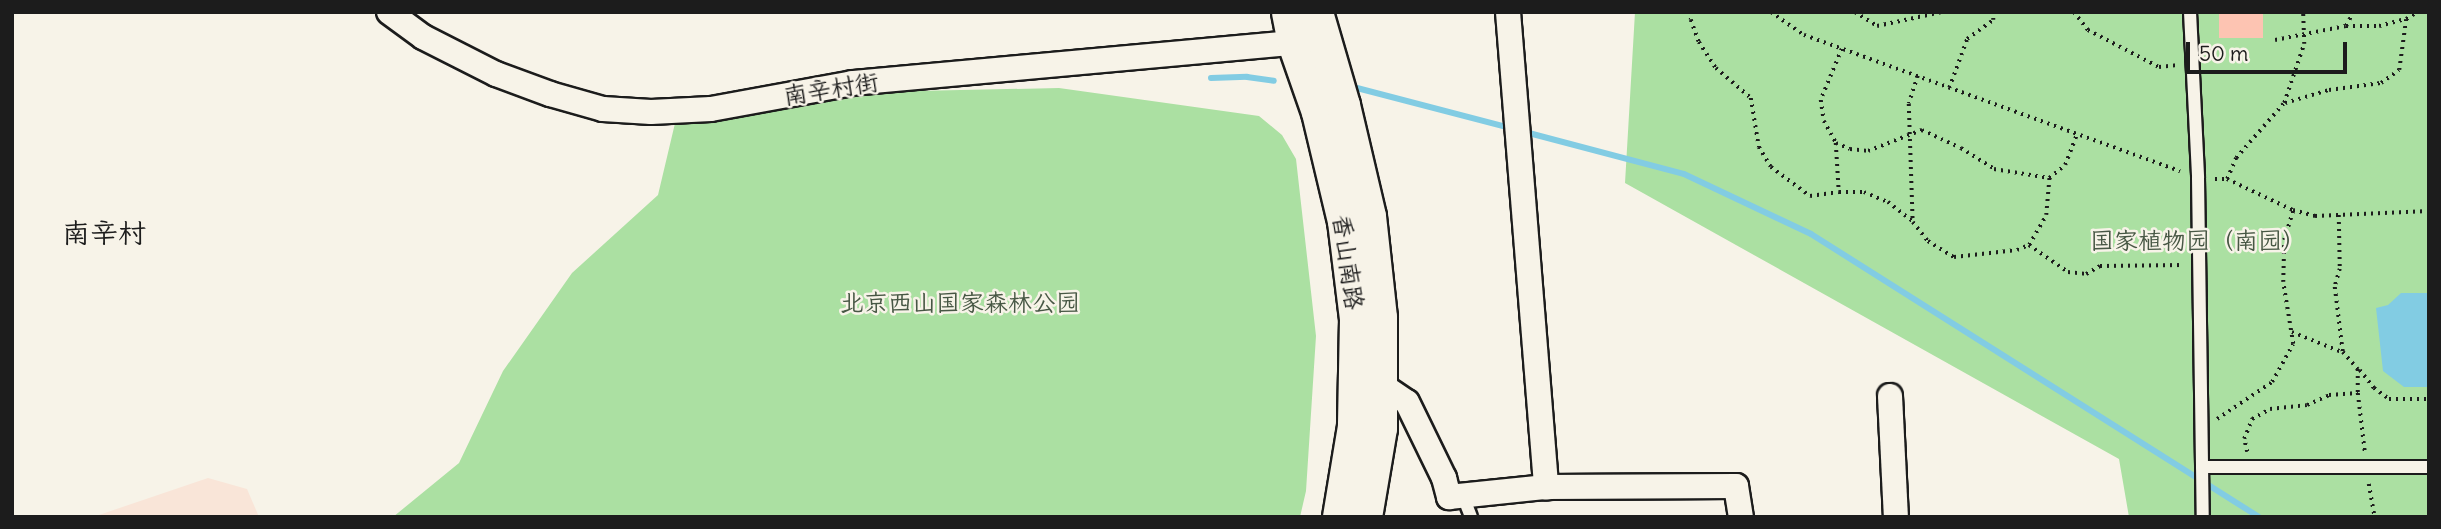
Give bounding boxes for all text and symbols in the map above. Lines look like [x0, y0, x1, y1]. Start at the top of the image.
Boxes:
scale bar [2189, 28, 2350, 72]
text: 50 m [2199, 40, 2248, 67]
street label: 南辛村街 [781, 67, 881, 111]
street label: 香山南路 [1327, 212, 1369, 312]
district label: 南辛村 [62, 216, 146, 250]
park label: 国家植物园（南园） [2090, 227, 2306, 255]
park label: 北京西山国家森林公园 [840, 289, 1080, 317]

